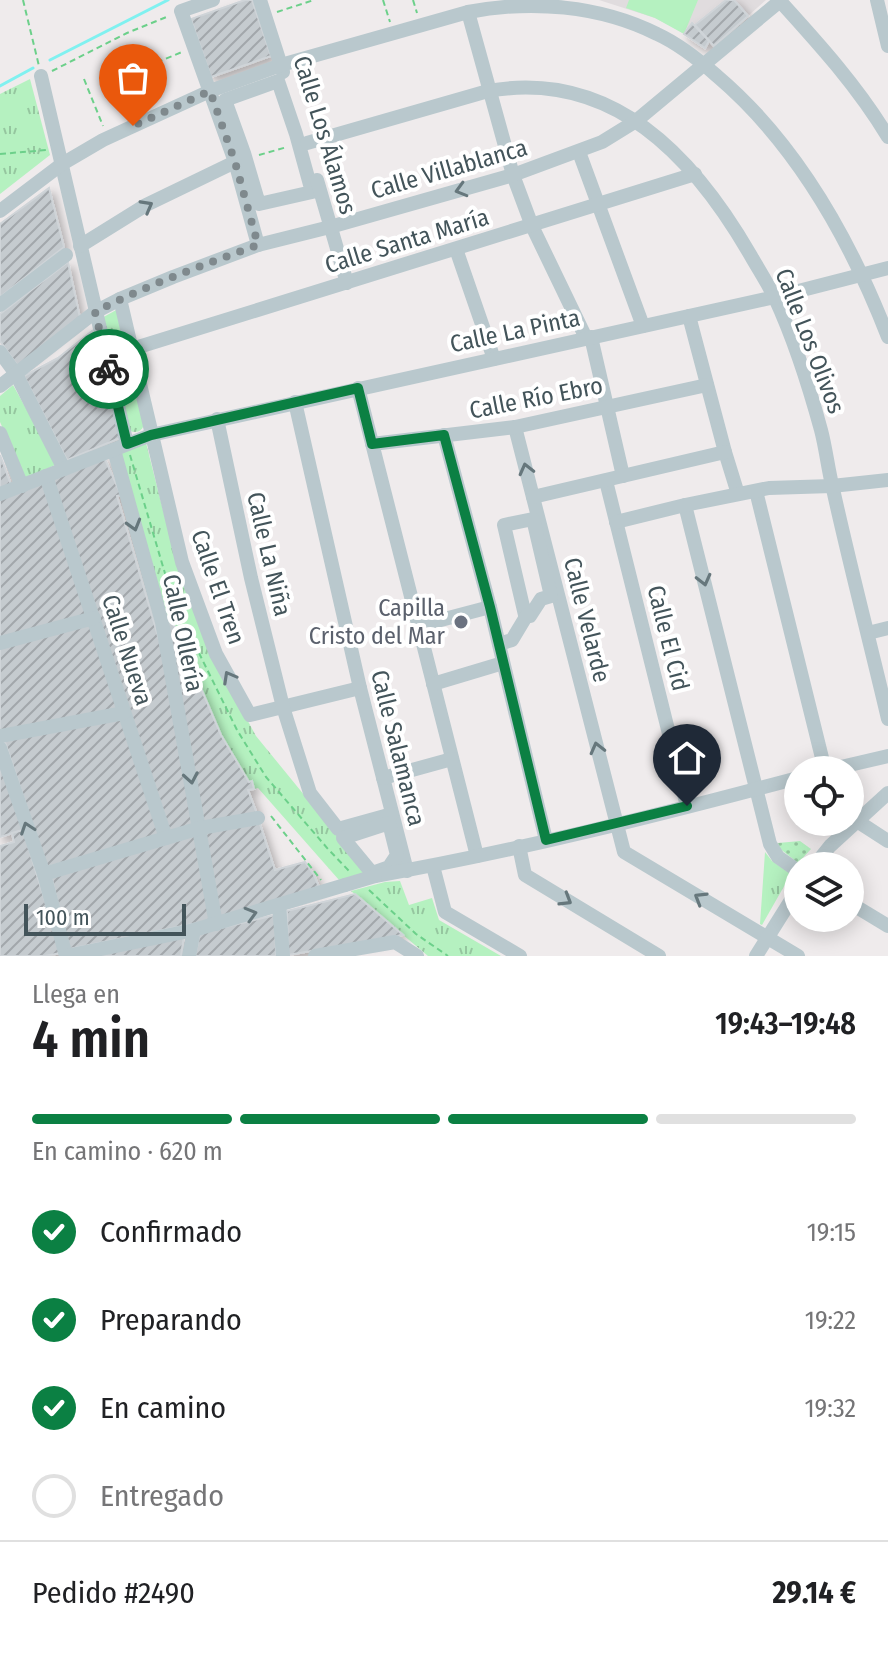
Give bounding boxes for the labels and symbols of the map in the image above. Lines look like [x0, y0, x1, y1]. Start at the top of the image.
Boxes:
pin [99, 44, 167, 126]
street label: Calle Los Álamos [288, 52, 363, 218]
street label: Calle Villablanca [368, 133, 530, 205]
one-way arrow [454, 181, 468, 197]
one-way arrow [139, 200, 153, 215]
street label: Calle Santa María [322, 203, 492, 279]
street label: Calle Los Olivos [770, 265, 850, 417]
street label: Calle La Pinta [447, 304, 583, 358]
courier [69, 329, 149, 409]
street label: Calle Río Ebro [467, 371, 605, 425]
one-way arrow [518, 462, 535, 476]
street label: Calle La Niña [241, 489, 297, 619]
one-way arrow [125, 517, 142, 531]
street label: Calle El Tren [185, 526, 251, 648]
street label: Calle Velarde [558, 555, 616, 685]
street label: Calle Ollería [157, 572, 209, 694]
one-way arrow [694, 573, 711, 587]
street label: Calle El Cid [641, 582, 695, 694]
street label: Calle Nueva [96, 591, 158, 709]
place label: Capilla Cristo del Mar [309, 594, 446, 650]
marker: Capilla Cristo del Mar [452, 613, 470, 631]
street label: Calle Salamanca [365, 667, 431, 829]
one-way arrow [223, 671, 239, 685]
pin [653, 724, 721, 806]
one-way arrow [589, 742, 606, 755]
one-way arrow [181, 772, 198, 785]
one-way arrow [21, 821, 37, 835]
one-way arrow [557, 890, 572, 906]
one-way arrow [694, 892, 709, 907]
scale bar [24, 900, 186, 936]
one-way arrow [243, 907, 257, 923]

